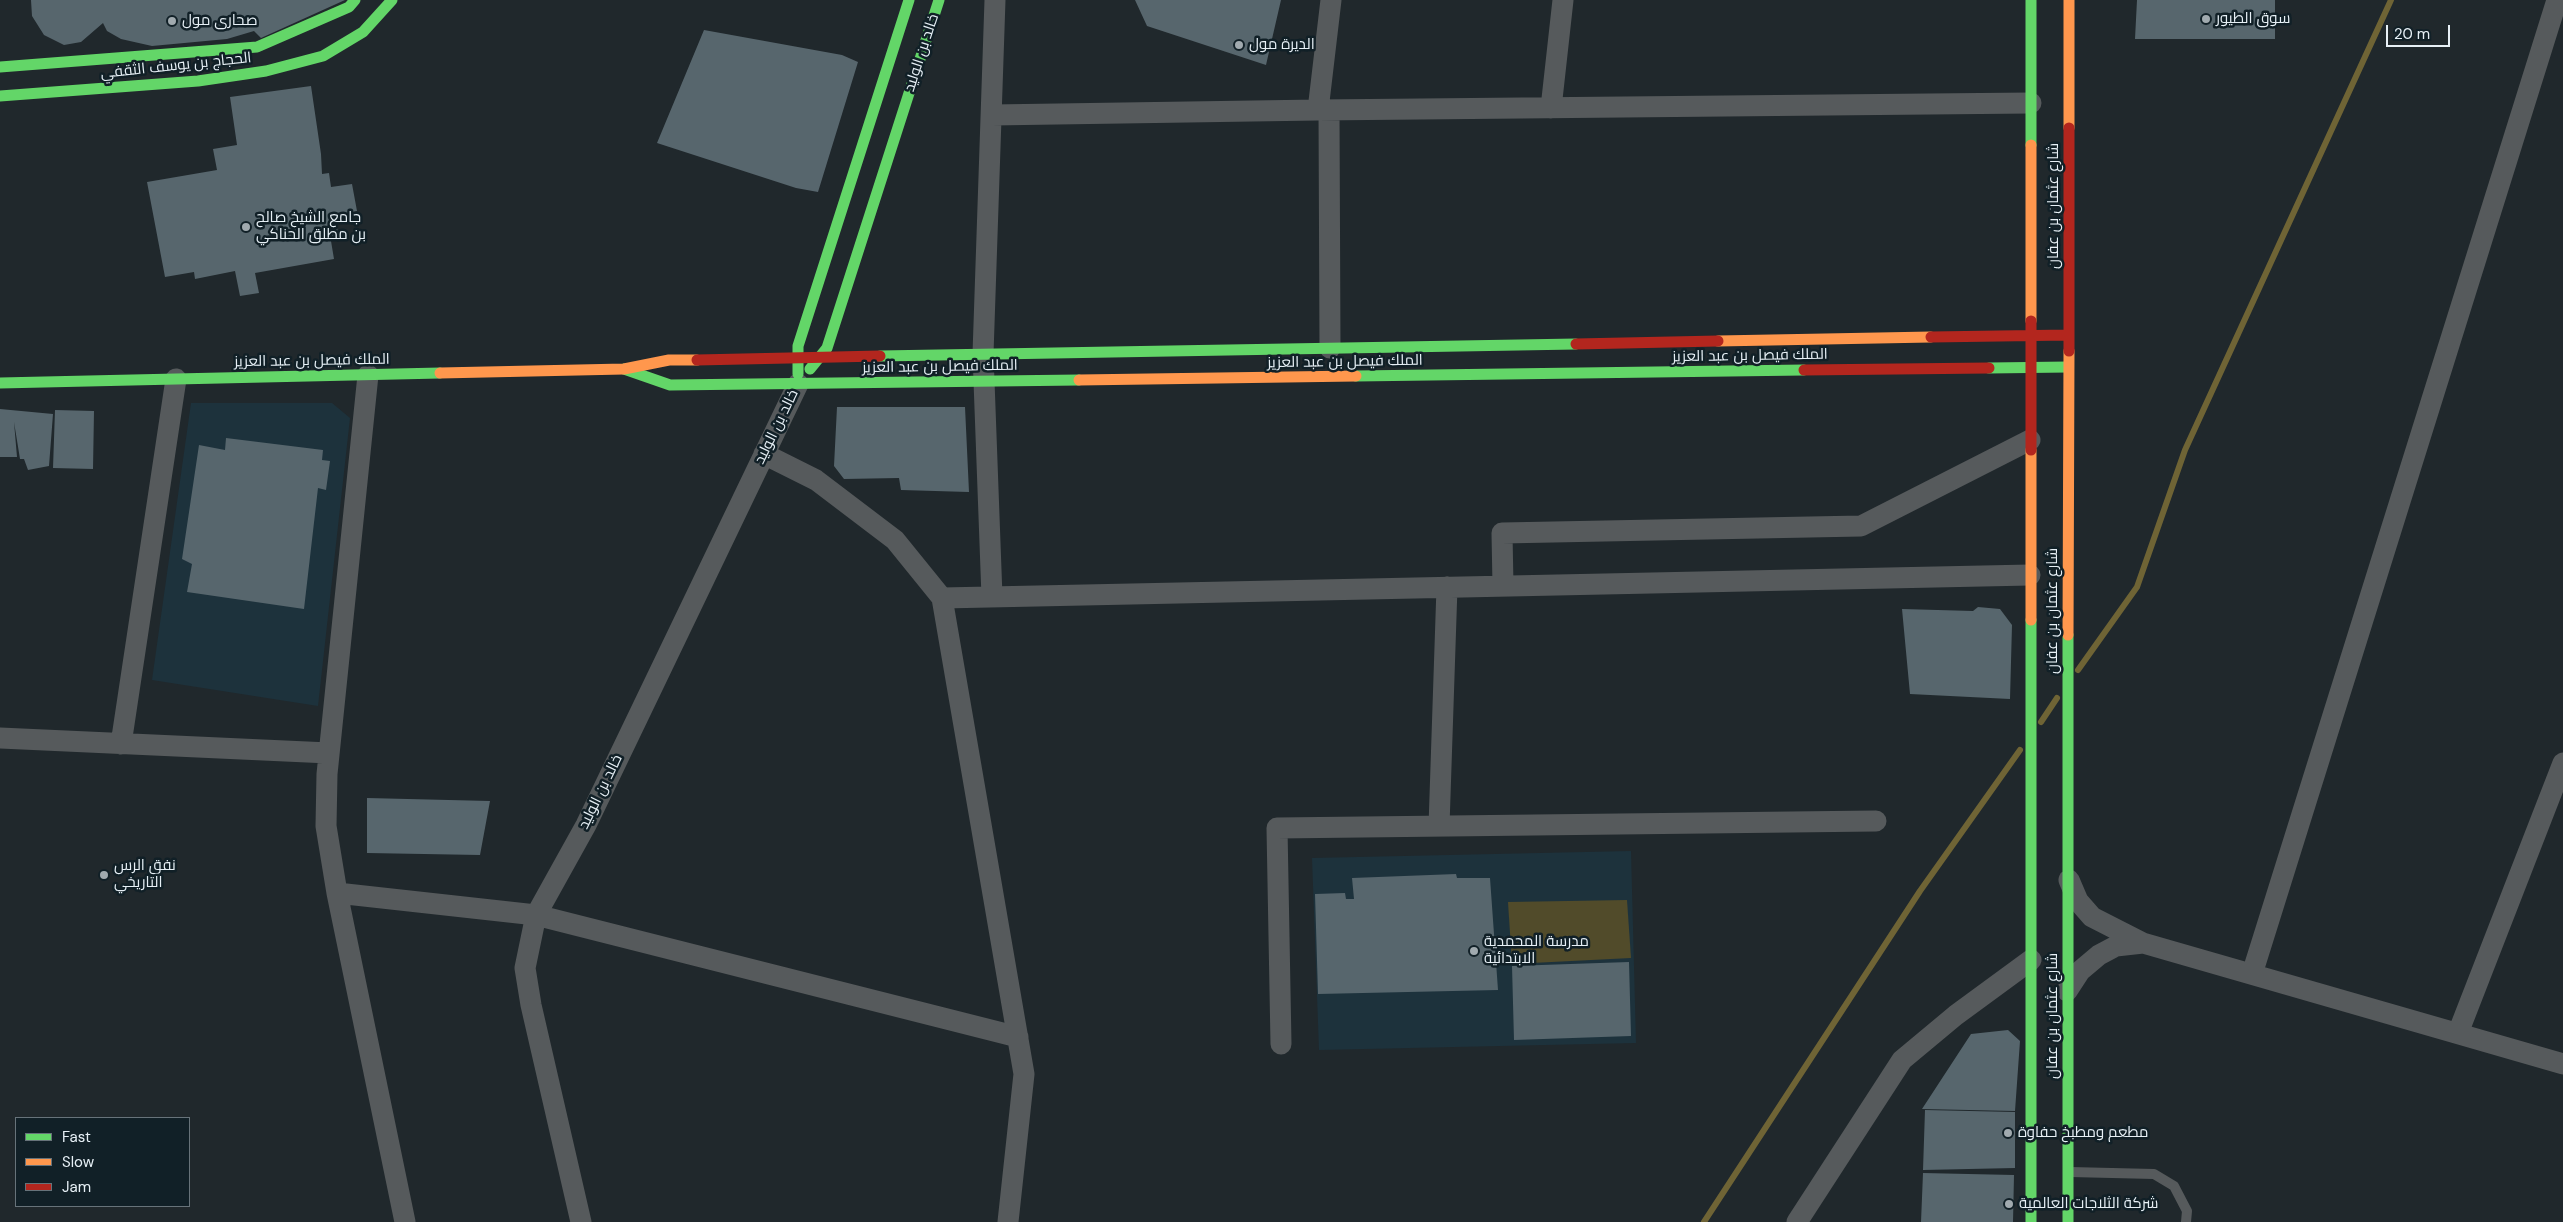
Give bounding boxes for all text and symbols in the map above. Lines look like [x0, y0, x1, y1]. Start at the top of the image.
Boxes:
place label: سوق الطيور [2216, 10, 2290, 28]
place label: صحارى مول [182, 12, 257, 30]
street label: خالد بن الوليد [901, 12, 943, 94]
marker: سوق الطيور [2200, 13, 2212, 25]
marker: صحارى مول [166, 15, 178, 27]
scale bar [2388, 15, 2452, 47]
text: 20 m [2394, 24, 2430, 44]
place label: الديرة مول [1249, 36, 1315, 54]
marker: الديرة مول [1233, 39, 1245, 51]
street label: الحجاج بن يوسف الثقفي [100, 49, 252, 83]
street label: شارع عثمان بن عفان [2045, 143, 2063, 269]
place label: جامع الشيخ صالح بن مطلق الحناكي [256, 209, 366, 244]
marker: جامع الشيخ صالح بن مطلق الحناكي [240, 221, 252, 233]
street label: الملك فيصل بن عبد العزيز [1672, 346, 1828, 366]
street label: الملك فيصل بن عبد العزيز [234, 351, 390, 371]
street label: الملك فيصل بن عبد العزيز [1267, 352, 1423, 372]
street label: الملك فيصل بن عبد العزيز [862, 357, 1018, 377]
street label: خالد بن الوليد [751, 387, 803, 467]
street label: شارع عثمان بن عفان [2044, 548, 2062, 674]
street label: خالد بن الوليد [575, 752, 627, 832]
place label: نفق الرس التاريخي [114, 857, 176, 892]
marker: نفق الرس التاريخي [98, 869, 110, 881]
place label: مدرسة المحمدية الابتدائية [1484, 933, 1589, 968]
marker: مدرسة المحمدية الابتدائية [1468, 945, 1480, 957]
street label: شارع عثمان بن عفان [2044, 953, 2062, 1079]
legend [15, 1117, 190, 1207]
place label: مطعم ومطبخ حفاوة [2018, 1124, 2148, 1142]
text: Fast [62, 1127, 91, 1147]
marker: مطعم ومطبخ حفاوة [2002, 1127, 2014, 1139]
text: Slow [62, 1152, 94, 1172]
text: Jam [62, 1177, 91, 1197]
place label: شركة الثلاجات العالمية [2019, 1195, 2158, 1213]
marker: شركة الثلاجات العالمية [2003, 1198, 2015, 1210]

